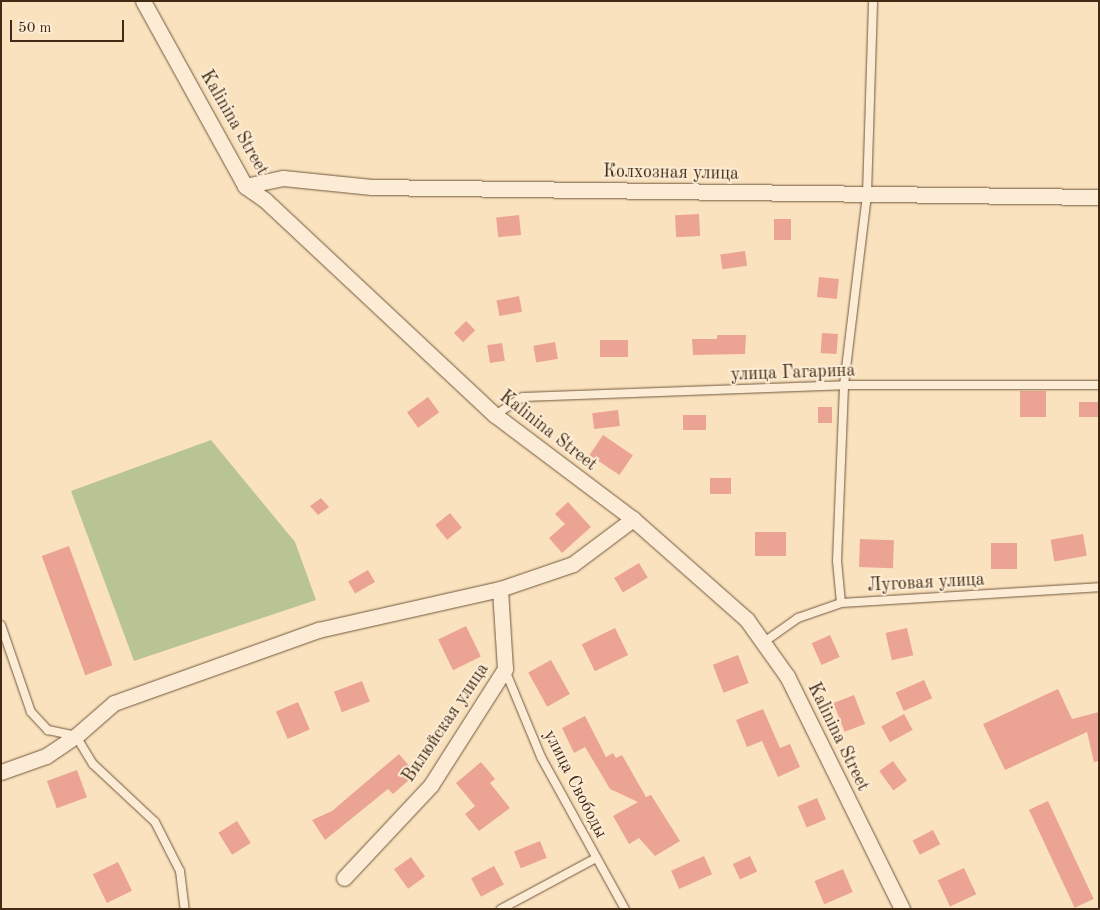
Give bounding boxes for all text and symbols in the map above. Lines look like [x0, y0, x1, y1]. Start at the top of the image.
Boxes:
scale bar [12, 10, 126, 42]
text: 50 m [18, 21, 52, 36]
street label: Kalinina Street [195, 66, 273, 180]
street label: Колхозная улица [603, 161, 739, 185]
street label: улица Гагарина [730, 360, 856, 386]
street label: Kalinina Street [495, 386, 601, 476]
street label: Луговая улица [867, 569, 985, 597]
street label: Вилюйская улица [398, 659, 494, 787]
street label: Kalinina Street [802, 679, 874, 795]
street label: улица Свободы [538, 726, 612, 842]

